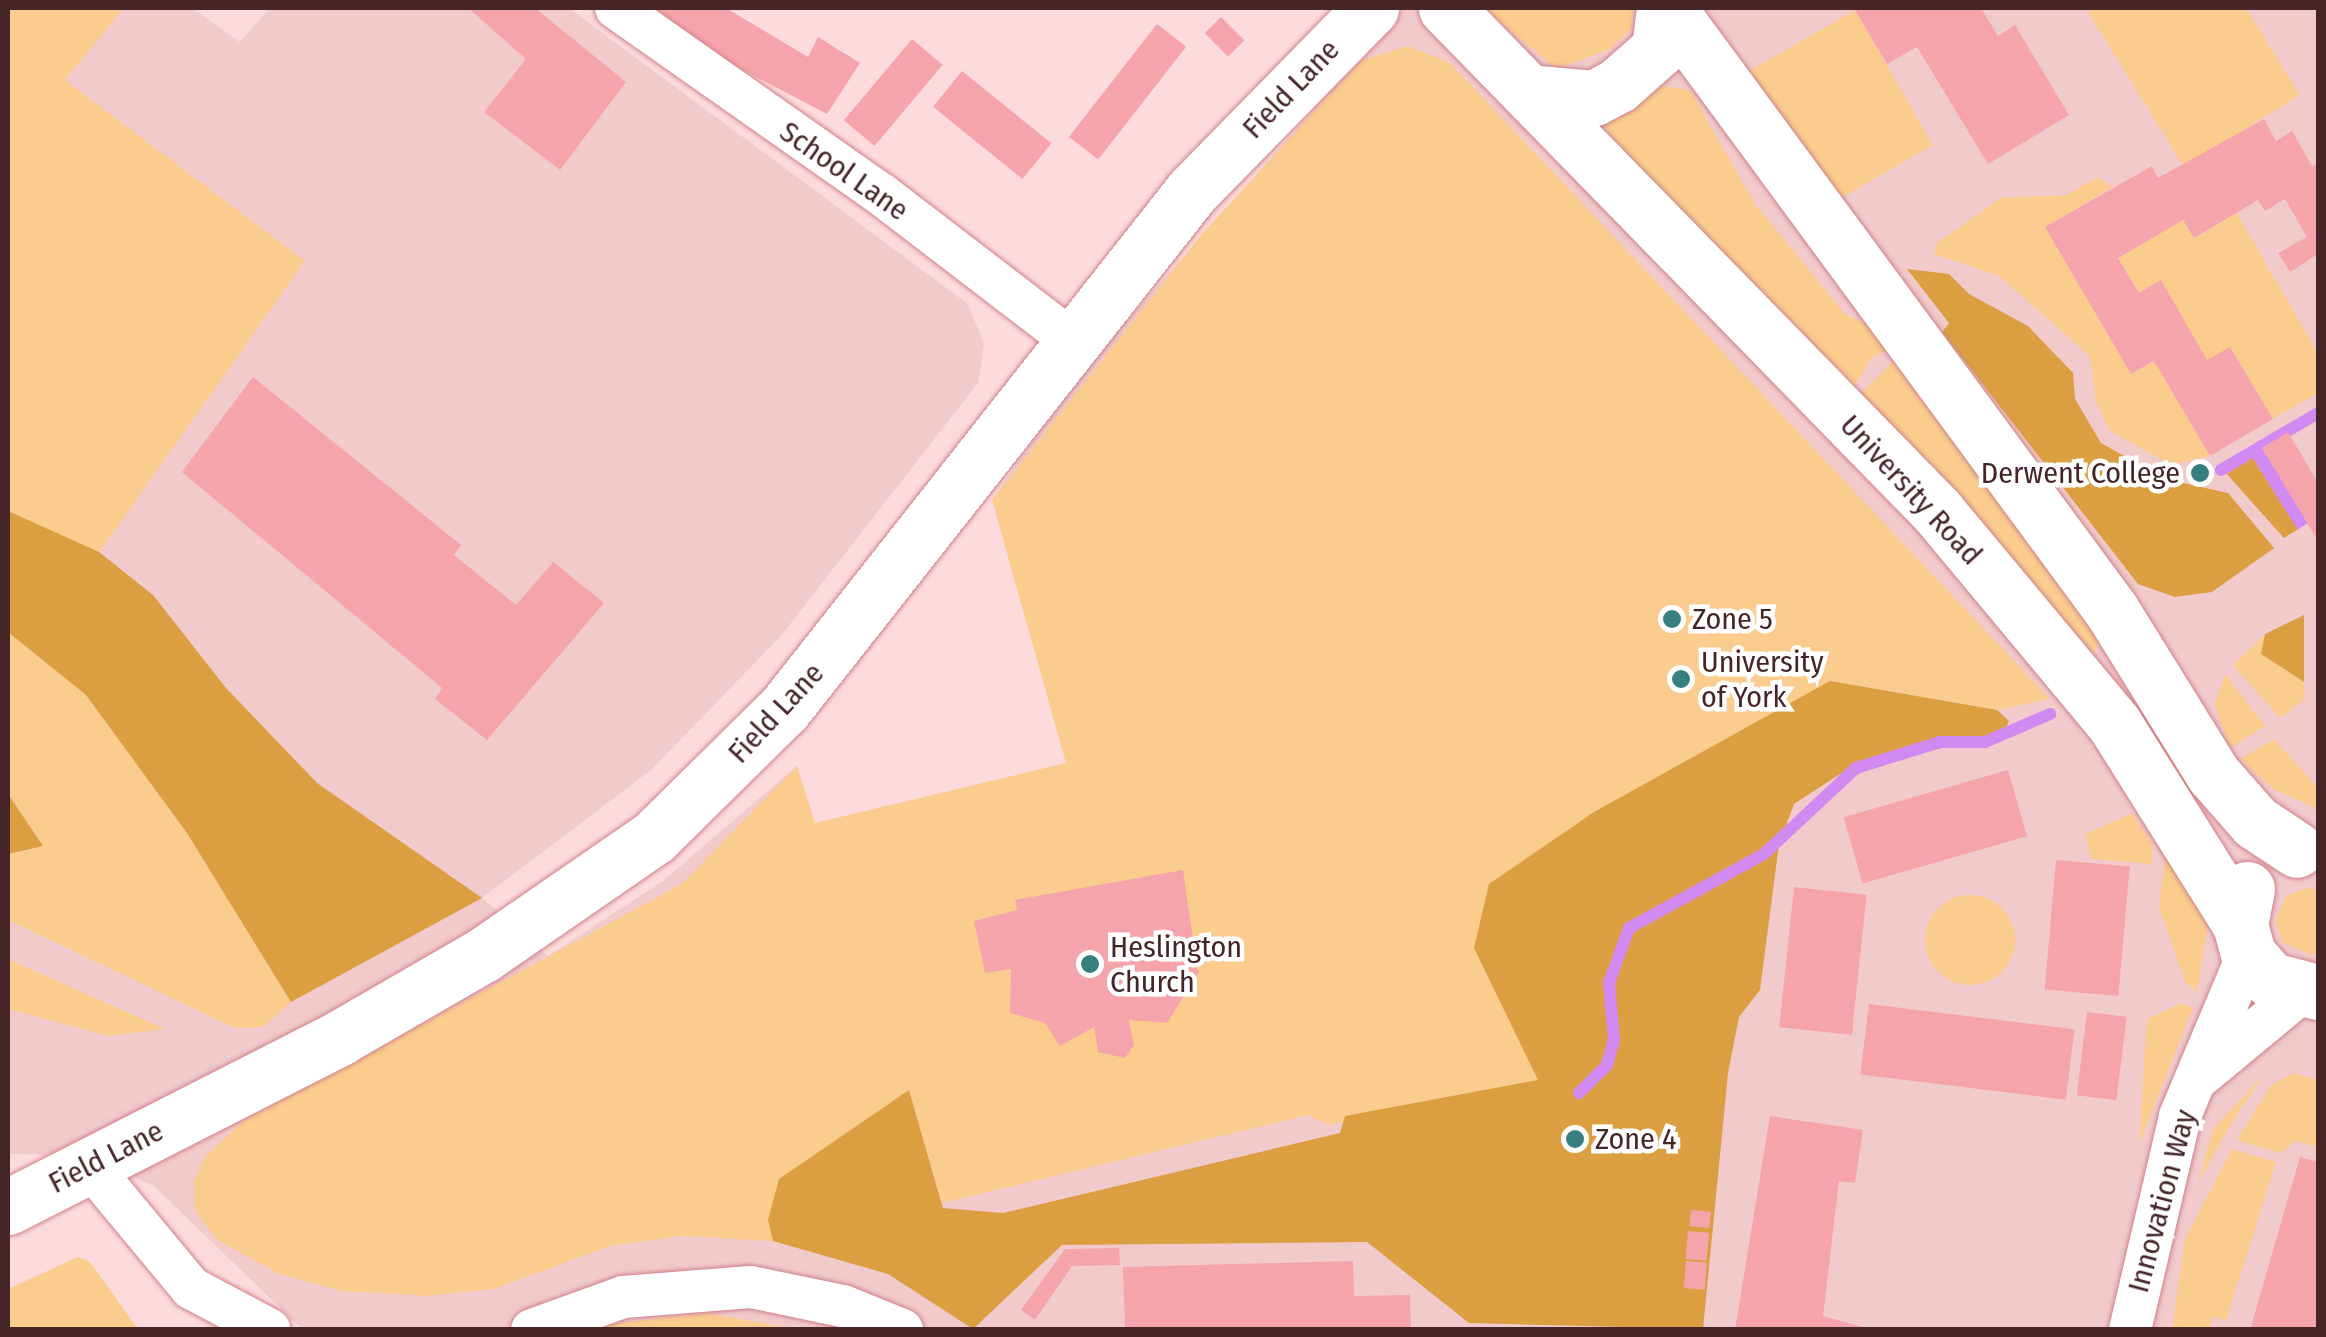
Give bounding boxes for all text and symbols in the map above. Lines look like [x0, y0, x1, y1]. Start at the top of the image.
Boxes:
street label: Field Lane [1235, 32, 1347, 146]
street label: School Lane [773, 114, 915, 228]
street label: University Road [1832, 408, 1990, 572]
place label: Derwent College [1981, 455, 2180, 491]
marker: Derwent College [2189, 462, 2211, 484]
place label: Zone 5 [1692, 601, 1773, 637]
marker: Zone 5 [1661, 608, 1683, 630]
place label: University of York [1701, 644, 1824, 714]
street label: Field Lane [721, 655, 831, 771]
marker: University of York [1670, 668, 1692, 690]
place label: Heslington Church [1110, 929, 1242, 1000]
marker: Heslington Church [1079, 953, 1101, 975]
street label: Innovation Way [2120, 1106, 2204, 1296]
street label: Field Lane [43, 1113, 169, 1201]
place label: Zone 4 [1595, 1121, 1676, 1157]
marker: Zone 4 [1564, 1128, 1586, 1150]

